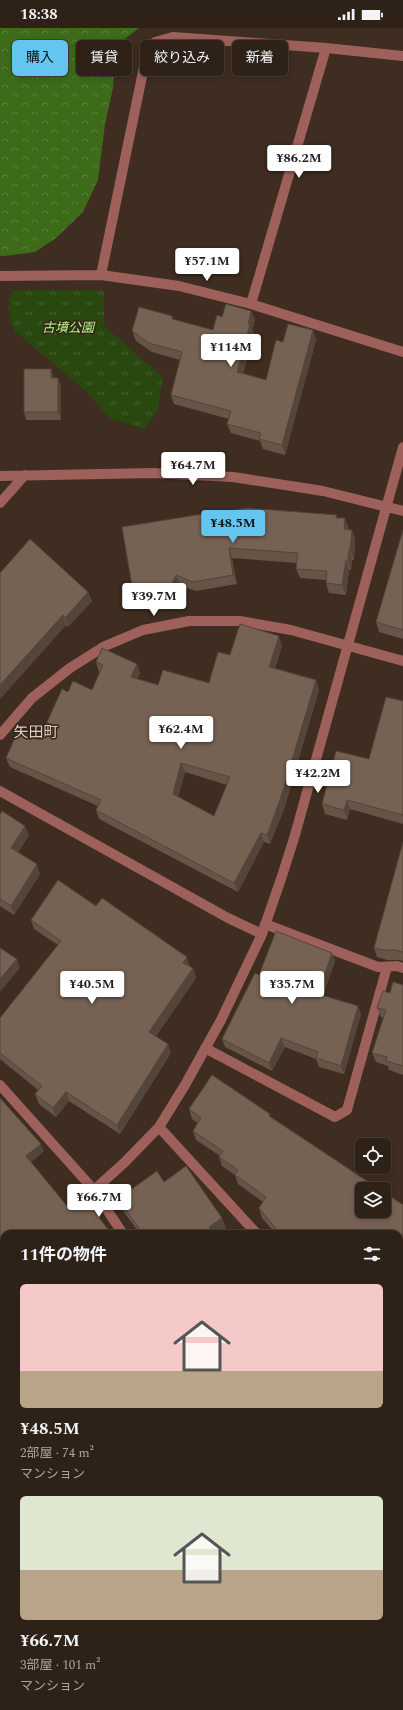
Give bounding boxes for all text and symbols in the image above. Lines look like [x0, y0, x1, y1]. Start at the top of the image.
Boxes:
text: 18:38 [20, 3, 58, 26]
chip: 購入 [12, 40, 68, 76]
chip: 賃貸 [76, 40, 132, 76]
chip: 絞り込み [140, 40, 224, 76]
chip: 新着 [232, 40, 288, 76]
pin: ¥86.2M [266, 145, 332, 179]
text: ¥86.2M [276, 148, 322, 168]
pin: ¥57.1M [174, 248, 240, 282]
text: ¥57.1M [184, 251, 230, 271]
park label: 古墳公園 [42, 318, 96, 338]
pin: ¥114M [203, 334, 259, 368]
text: ¥114M [210, 337, 252, 357]
pin: ¥64.7M [160, 452, 226, 486]
text: ¥64.7M [170, 455, 216, 475]
pin: ¥48.5M [200, 510, 266, 544]
text: ¥48.5M [210, 513, 256, 533]
pin: ¥39.7M [121, 583, 187, 617]
text: ¥39.7M [131, 586, 177, 606]
pin: ¥62.4M [148, 716, 214, 750]
text: ¥62.4M [158, 719, 204, 739]
district label: 矢田町 [13, 721, 59, 744]
pin: ¥42.2M [285, 760, 351, 794]
text: ¥42.2M [295, 763, 341, 783]
pin: ¥40.5M [59, 971, 125, 1005]
pin: ¥35.7M [259, 971, 325, 1005]
text: ¥40.5M [69, 974, 115, 994]
text: ¥35.7M [269, 974, 315, 994]
map controls [355, 1138, 391, 1218]
button: locate [355, 1138, 391, 1174]
button: layers [355, 1182, 391, 1218]
pin: ¥66.7M [66, 1184, 132, 1218]
text: ¥66.7M [76, 1187, 122, 1207]
text: 11件の物件 [20, 1242, 107, 1268]
icon: filters [361, 1243, 383, 1265]
icon: home [166, 1310, 238, 1382]
text: ¥48.5M [20, 1416, 80, 1442]
text: 2部屋 · 74 m² [20, 1443, 94, 1463]
text: マンション [20, 1464, 85, 1484]
icon: home [166, 1522, 238, 1594]
text: ¥66.7M [20, 1628, 80, 1654]
text: 3部屋 · 101 m² [20, 1655, 100, 1675]
text: マンション [20, 1676, 85, 1696]

